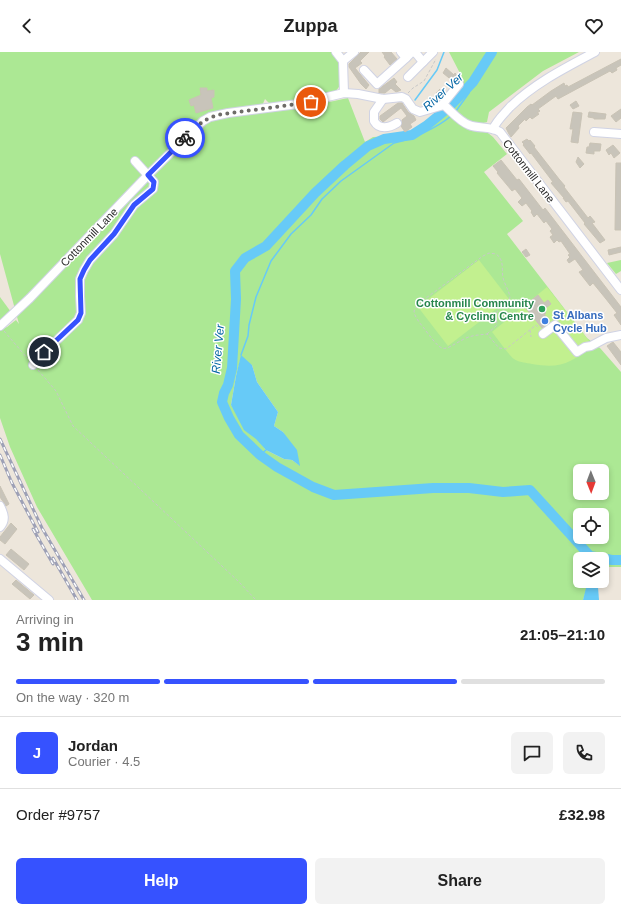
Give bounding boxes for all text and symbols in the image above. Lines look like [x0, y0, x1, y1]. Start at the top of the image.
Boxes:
icon: back [16, 15, 38, 37]
icon: heart [583, 15, 605, 37]
text: Zuppa [284, 16, 338, 36]
water label: River Ver [420, 70, 467, 114]
pin [294, 85, 328, 119]
icon: bag [300, 91, 322, 113]
courier [165, 118, 205, 158]
icon: bike [174, 127, 196, 149]
street label: Cottonmill Lane [501, 137, 557, 205]
street label: Cottonmill Lane [58, 205, 120, 269]
place label: Cottonmill Community & Cycling Centre [416, 297, 535, 322]
marker: Cottonmill Community & Cycling Centre [537, 304, 547, 314]
place label: St Albans Cycle Hub [553, 309, 607, 334]
marker: St Albans Cycle Hub [540, 316, 550, 326]
water label: River Ver [209, 323, 227, 374]
pin [27, 335, 61, 369]
icon: home [33, 341, 55, 363]
north arrow [573, 464, 609, 500]
map controls [573, 464, 609, 588]
button: locate [573, 508, 609, 544]
button: layers [573, 552, 609, 588]
text: Arriving in [16, 612, 74, 627]
text: 21:05–21:10 [520, 626, 605, 643]
text: 3 min [16, 627, 84, 657]
text: On the way · 320 m [16, 690, 129, 705]
button: chat [511, 732, 553, 774]
button: phone [563, 732, 605, 774]
text: Jordan [68, 737, 118, 754]
text: J [33, 744, 41, 761]
text: Courier · 4.5 [68, 754, 140, 769]
text: Order #9757 [16, 806, 100, 823]
text: £32.98 [559, 806, 605, 823]
button: Help [16, 858, 307, 904]
button: Share [315, 858, 605, 904]

